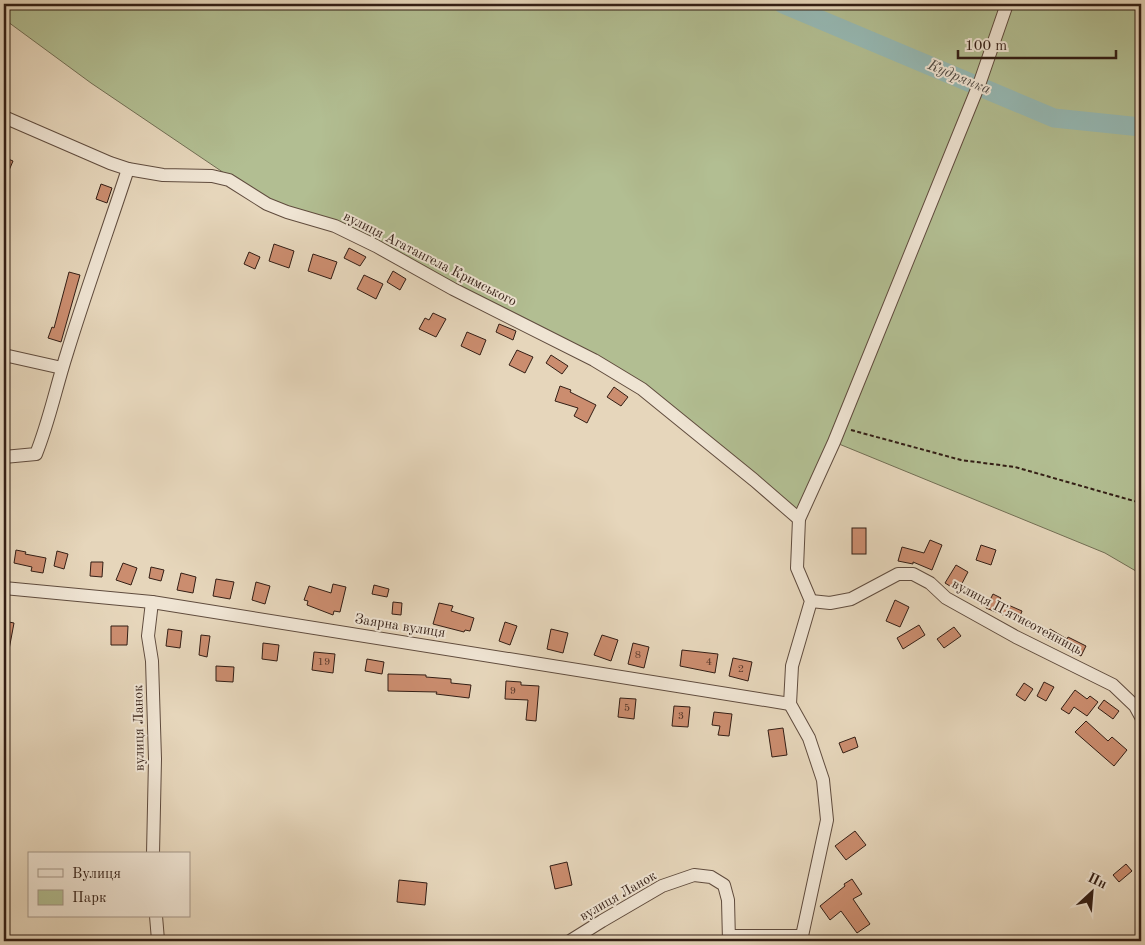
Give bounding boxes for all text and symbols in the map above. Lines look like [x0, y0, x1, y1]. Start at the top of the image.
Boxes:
scale bar [958, 28, 1115, 60]
text: 100 m [965, 39, 1007, 54]
water label: Кудрянка [924, 58, 993, 98]
street label: вулиця Агатангела Кримського [341, 209, 519, 309]
street label: вулиця Пʼятисотенниць [950, 577, 1085, 657]
street label: Заярна вулиця [354, 612, 446, 640]
house number: 8 [635, 650, 641, 661]
house number: 19 [318, 657, 330, 668]
house number: 4 [706, 657, 712, 668]
house number: 2 [738, 664, 744, 675]
street label: вулиця Ланок [131, 685, 147, 771]
house number: 9 [510, 686, 516, 697]
house number: 5 [624, 703, 630, 714]
house number: 3 [678, 711, 684, 722]
legend [28, 852, 190, 918]
text: Вулиця [72, 867, 121, 882]
street label: вулиця Ланок [577, 868, 659, 924]
north arrow [1068, 868, 1118, 918]
text: Пн [1086, 871, 1109, 892]
text: Парк [72, 891, 107, 906]

